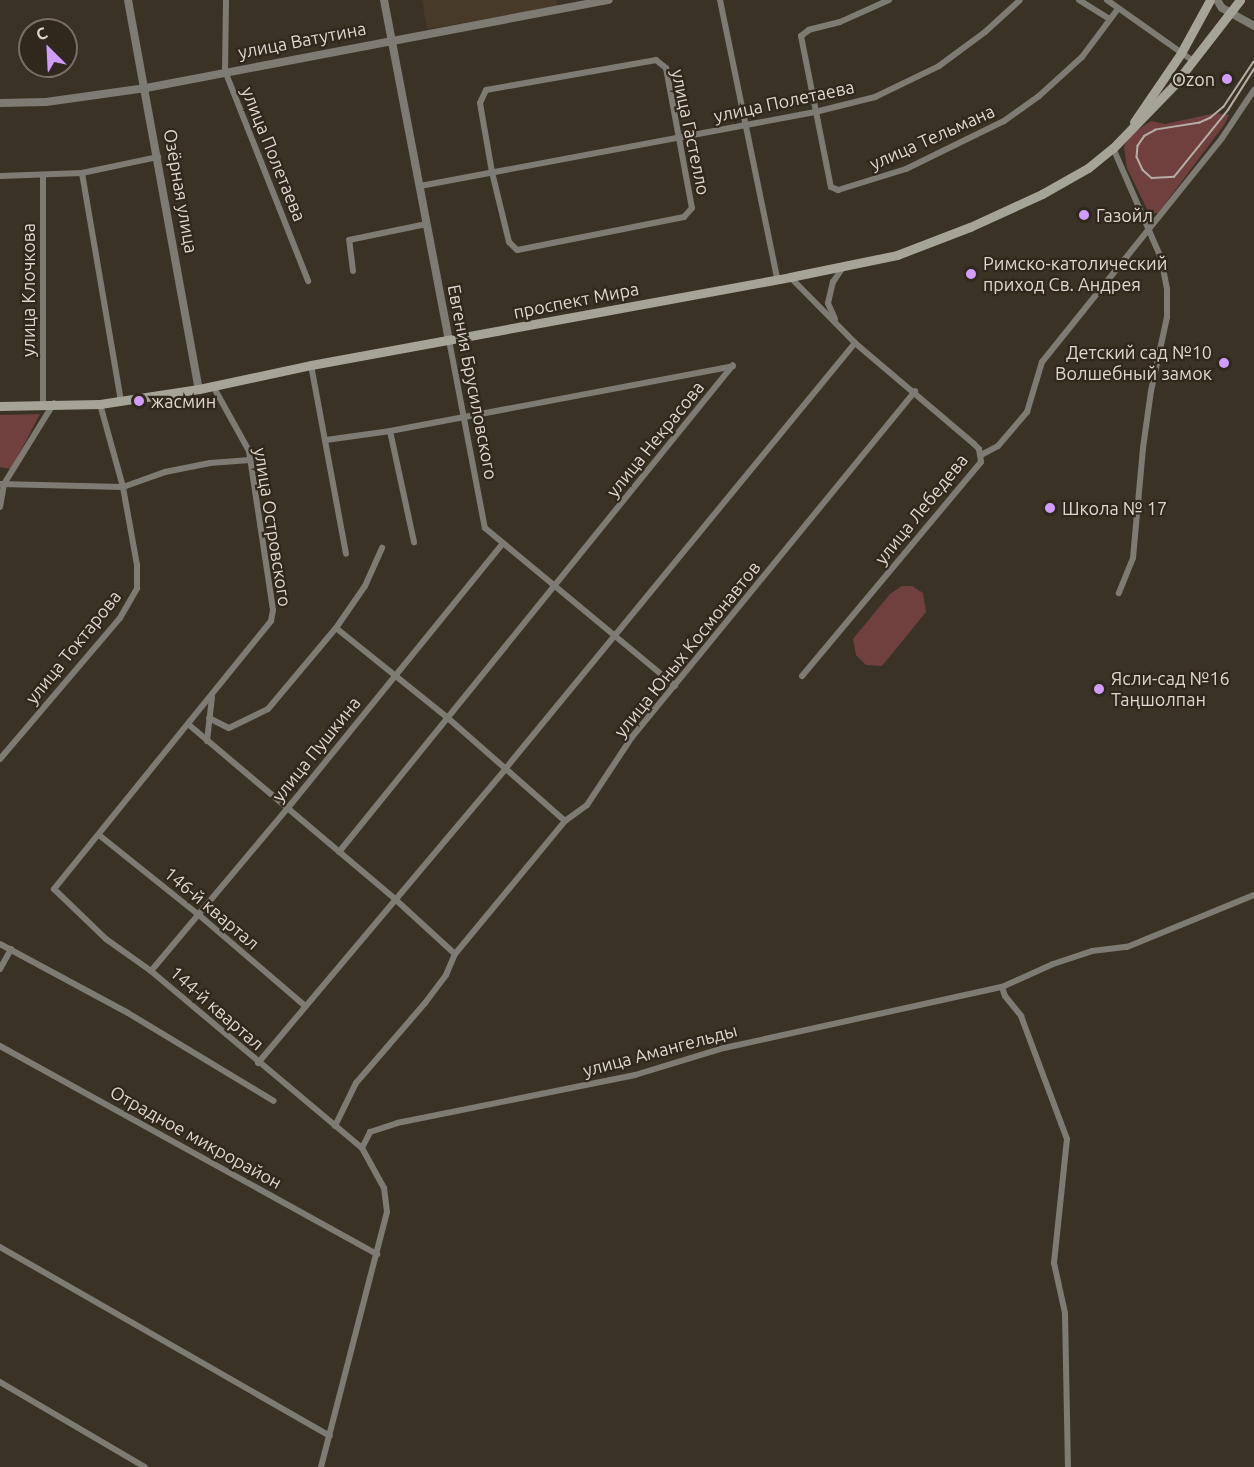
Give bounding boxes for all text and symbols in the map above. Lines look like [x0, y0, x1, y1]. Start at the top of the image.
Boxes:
street label: улица Ватутина [236, 17, 368, 63]
north arrow [18, 18, 78, 78]
text: С [33, 23, 50, 44]
street label: улица Гастелло [667, 67, 715, 197]
place label: Ozon [1172, 68, 1215, 90]
marker: Ozon [1220, 72, 1234, 86]
street label: улица Полетаева [712, 76, 856, 126]
street label: улица Полетаева [237, 84, 311, 224]
street label: улица Тельмана [866, 100, 998, 174]
street label: Озёрная улица [159, 127, 203, 255]
place label: Газойл [1096, 204, 1153, 226]
marker: Газойл [1077, 208, 1091, 222]
street label: улица Клочкова [17, 223, 39, 357]
place label: Римско-католический приход Св. Андрея [983, 253, 1167, 296]
marker: Римско-католический приход Св. Андрея [964, 267, 978, 281]
street label: проспект Мира [511, 277, 641, 323]
street label: Евгения Брусиловского [443, 283, 503, 481]
place label: Детский сад №10 Волшебный замок [1055, 342, 1212, 385]
marker: Детский сад №10 Волшебный замок [1217, 356, 1231, 370]
street label: улица Некрасова [602, 377, 708, 501]
place label: жасмин [151, 390, 216, 412]
marker: жасмин [132, 394, 146, 408]
street label: улица Островского [250, 446, 296, 608]
street label: улица Лебедева [870, 449, 972, 569]
place label: Школа № 17 [1062, 497, 1167, 519]
marker: Школа № 17 [1043, 501, 1057, 515]
street label: улица Юных Космонавтов [609, 557, 765, 741]
street label: улица Токтарова [21, 586, 125, 708]
place label: Ясли-сад №16 Таңшолпан [1111, 668, 1230, 710]
marker: Ясли-сад №16 Таңшолпан [1092, 682, 1106, 696]
street label: улица Пушкина [267, 692, 365, 806]
street label: 146-й квартал [160, 862, 264, 954]
street label: 144-й квартал [166, 961, 268, 1055]
street label: улица Амангельды [580, 1019, 740, 1081]
street label: Отрадное микрорайон [106, 1081, 286, 1193]

